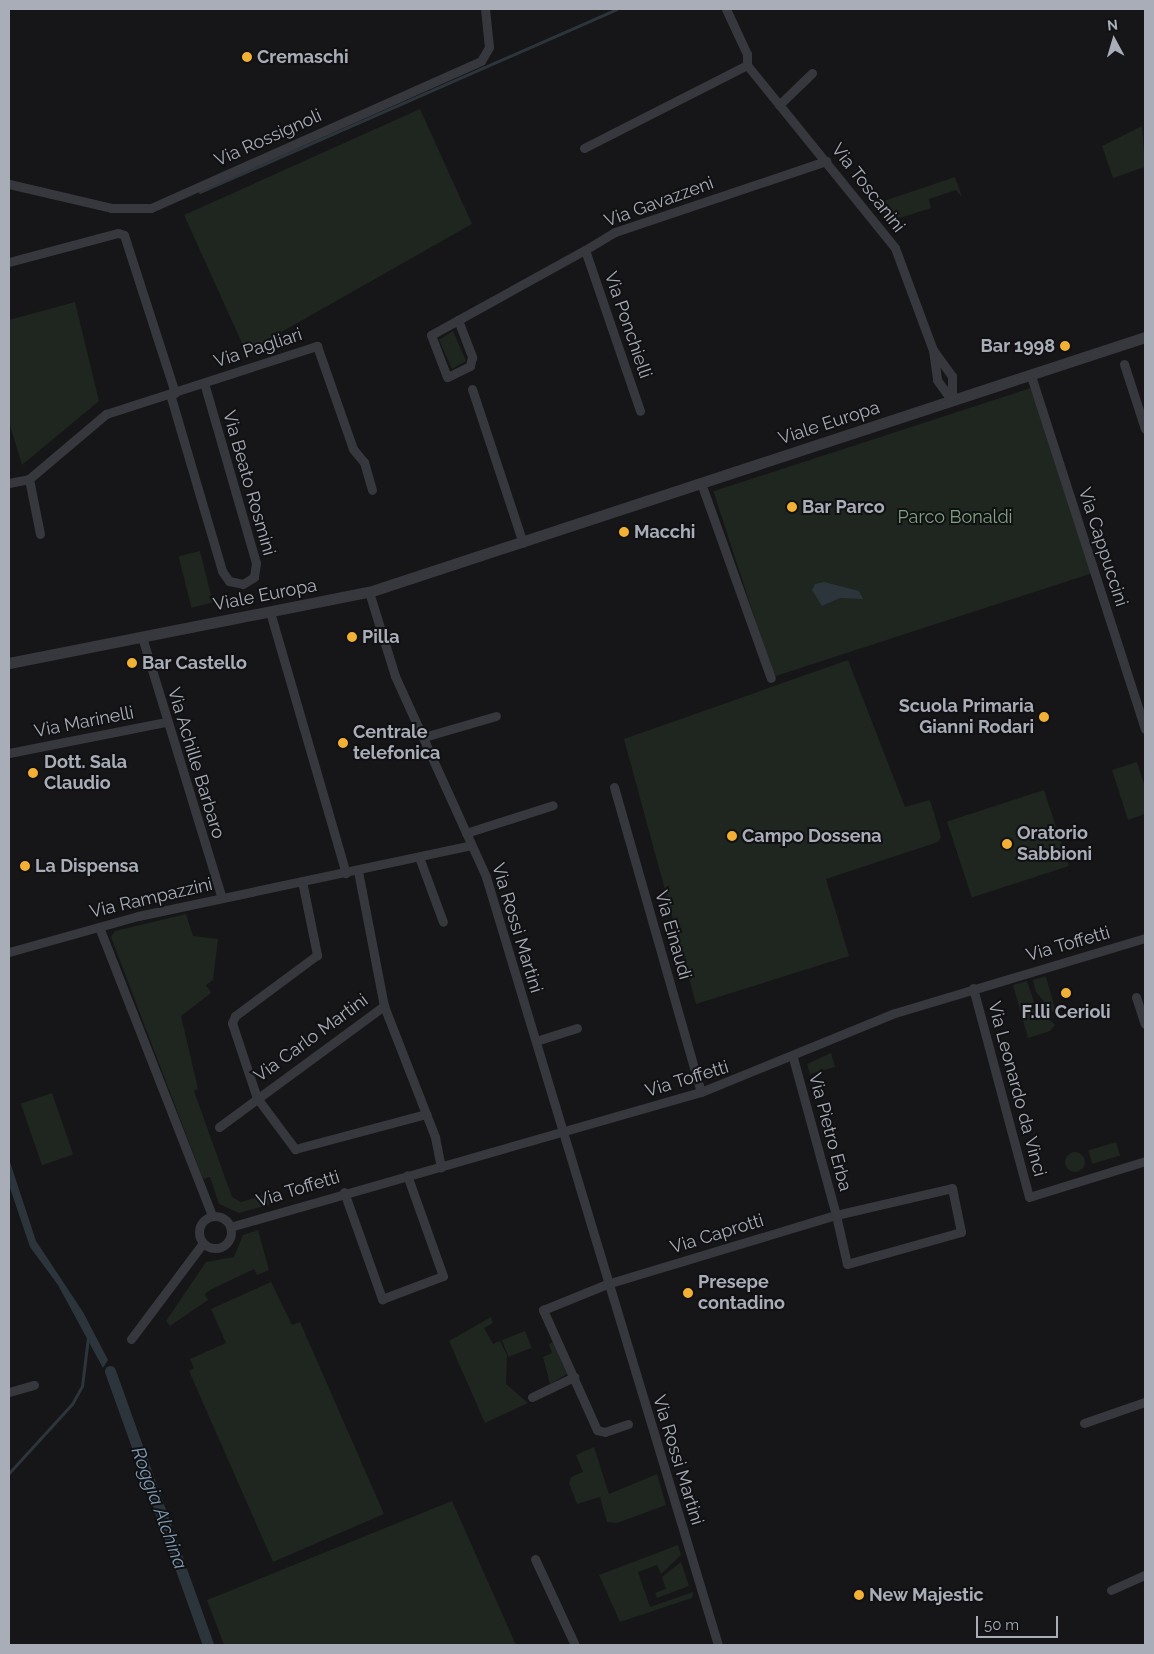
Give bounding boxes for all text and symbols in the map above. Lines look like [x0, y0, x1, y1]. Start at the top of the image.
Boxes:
north arrow [1089, 15, 1139, 65]
text: N [1106, 17, 1119, 34]
place label: Cremaschi [257, 46, 349, 68]
marker: Cremaschi [241, 51, 253, 63]
street label: Via Rossignoli [211, 105, 325, 171]
street label: Via Toscanini [826, 139, 910, 237]
street label: Via Gavazzeni [601, 172, 717, 232]
street label: Via Ponchielli [600, 269, 656, 381]
street label: Via Pagliari [211, 324, 305, 372]
place label: Bar 1998 [980, 335, 1055, 357]
marker: Bar 1998 [1059, 340, 1071, 352]
street label: Viale Europa [776, 396, 882, 450]
street label: Via Beato Rosmini [218, 408, 280, 558]
street label: Via Cappuccini [1074, 485, 1132, 609]
place label: Bar Parco [802, 496, 885, 518]
marker: Bar Parco [786, 501, 798, 513]
park label: Parco Bonaldi [897, 506, 1013, 528]
place label: Macchi [634, 521, 695, 543]
marker: Macchi [618, 526, 630, 538]
street label: Viale Europa [211, 574, 319, 616]
place label: Pilla [362, 626, 400, 648]
marker: Pilla [346, 631, 358, 643]
place label: Bar Castello [142, 652, 247, 674]
marker: Bar Castello [126, 657, 138, 669]
street label: Via Achille Barbaro [163, 685, 229, 841]
place label: Scuola Primaria Gianni Rodari [899, 696, 1034, 739]
street label: Via Marinelli [32, 702, 136, 742]
marker: Scuola Primaria Gianni Rodari [1038, 711, 1050, 723]
place label: Centrale telefonica [353, 722, 440, 764]
marker: Centrale telefonica [337, 737, 349, 749]
place label: Dott. Sala Claudio [44, 752, 127, 794]
marker: Dott. Sala Claudio [26, 766, 40, 780]
place label: Oratorio Sabbioni [1017, 823, 1092, 866]
place label: Campo Dossena [742, 825, 882, 847]
marker: Campo Dossena [726, 830, 738, 842]
marker: Oratorio Sabbioni [1001, 838, 1013, 850]
place label: La Dispensa [35, 855, 139, 877]
marker: La Dispensa [19, 860, 31, 872]
street label: Via Rossi Martini [487, 860, 547, 996]
street label: Via Rampazzini [87, 873, 215, 923]
street label: Via Einaudi [650, 888, 696, 982]
street label: Via Toffetti [1023, 922, 1113, 966]
marker: F.lli Cerioli [1060, 987, 1072, 999]
street label: Via Carlo Martini [250, 989, 372, 1087]
street label: Via Leonardo da Vinci [983, 999, 1051, 1179]
place label: F.lli Cerioli [1021, 1001, 1111, 1023]
street label: Via Toffetti [642, 1056, 732, 1102]
street label: Via Pietro Erba [804, 1070, 856, 1194]
street label: Via Toffetti [253, 1166, 343, 1212]
street label: Via Caprotti [668, 1210, 766, 1258]
place label: Presepe contadino [698, 1272, 785, 1315]
marker: Presepe contadino [682, 1287, 694, 1299]
street label: Via Rossi Martini [648, 1392, 708, 1528]
water label: Roggia Alchina [126, 1443, 192, 1573]
place label: New Majestic [869, 1584, 984, 1606]
marker: New Majestic [853, 1589, 865, 1601]
scale bar [979, 1606, 1062, 1638]
text: 50 m [984, 1616, 1019, 1634]

